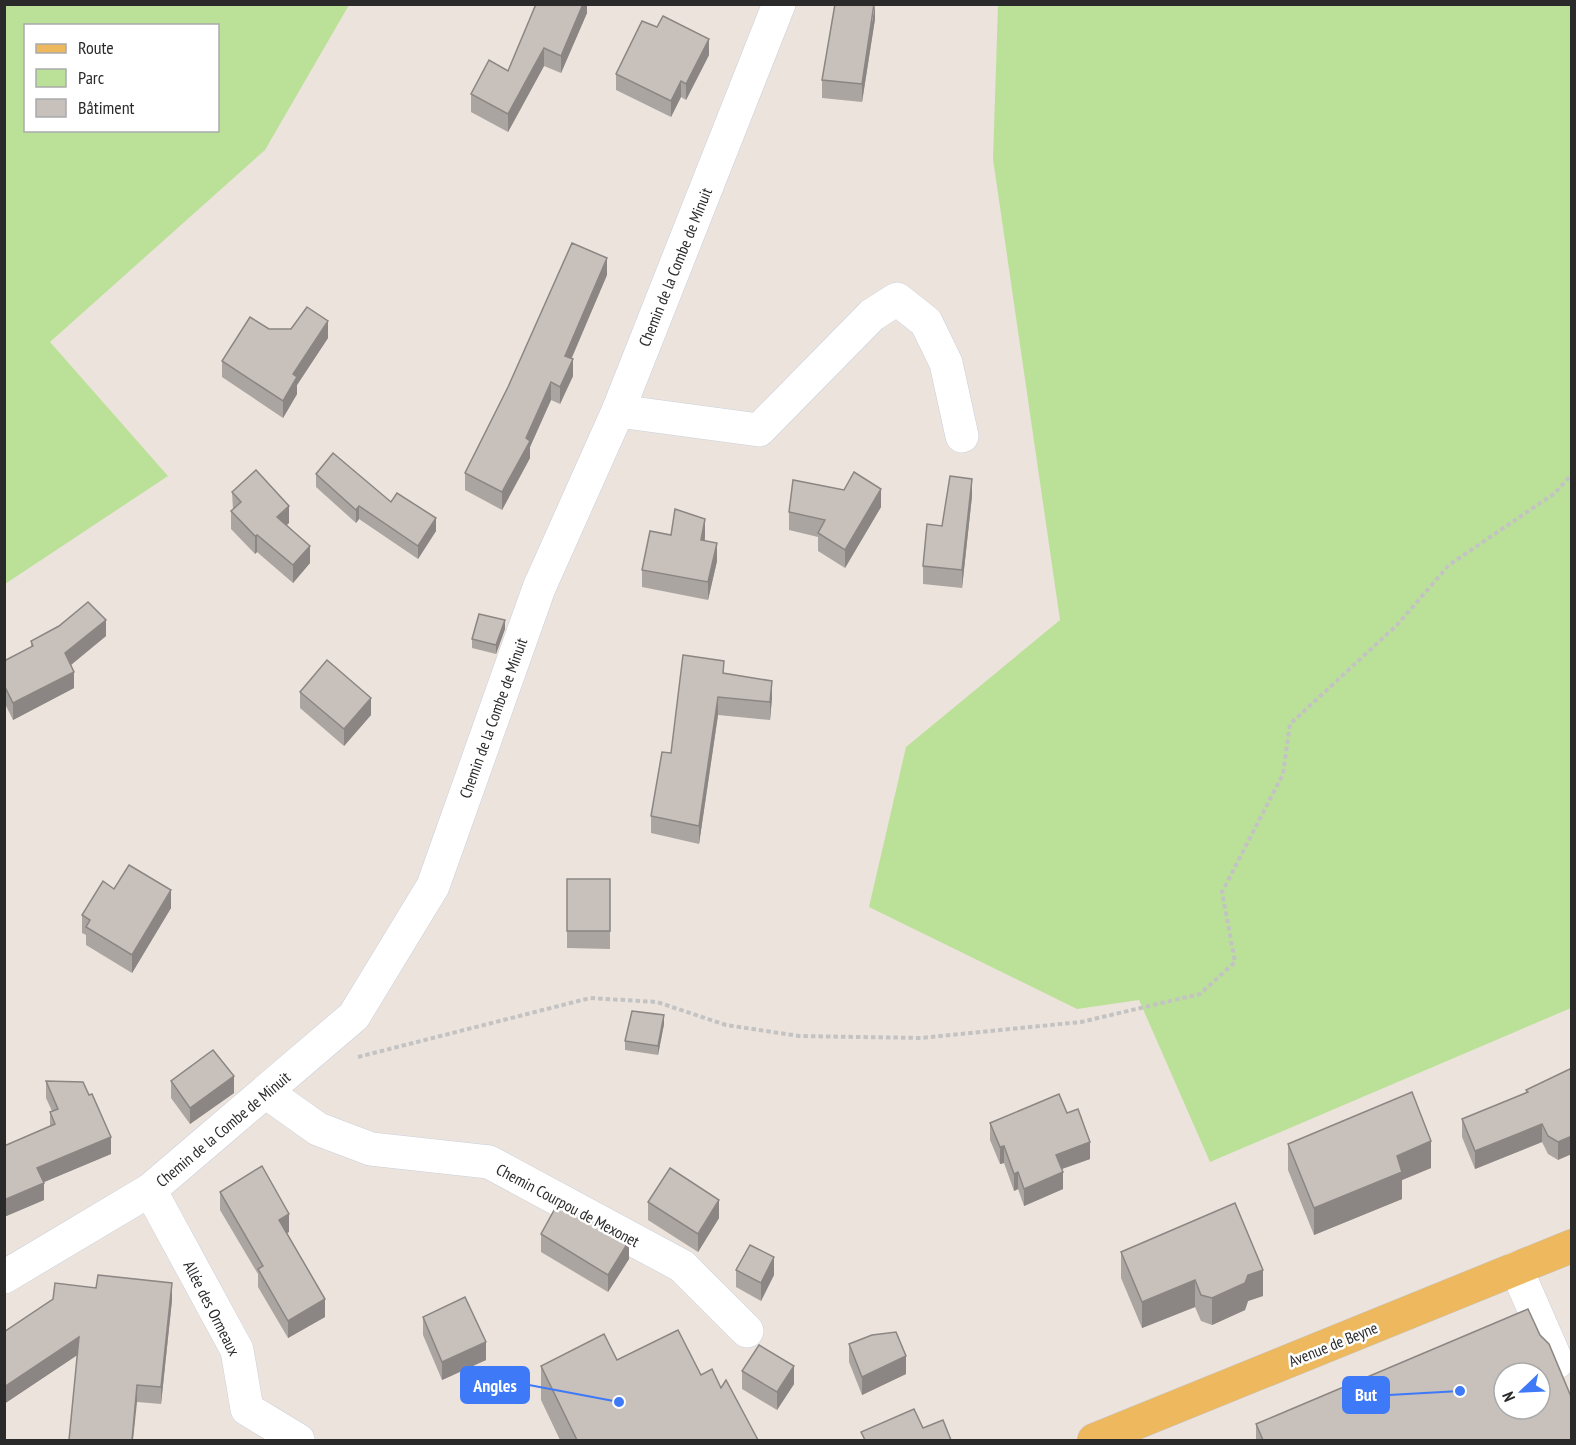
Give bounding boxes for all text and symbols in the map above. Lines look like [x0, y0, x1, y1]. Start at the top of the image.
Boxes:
legend [24, 24, 219, 132]
text: Route [78, 36, 114, 59]
text: Parc [78, 66, 105, 89]
text: Bâtiment [78, 96, 135, 119]
street label: Chemin de la Combe de Minuit [634, 184, 716, 349]
street label: Chemin de la Combe de Minuit [455, 634, 532, 801]
street label: Chemin de la Combe de Minuit [152, 1067, 295, 1191]
street label: Chemin Courpou de Mexonet [493, 1159, 644, 1251]
street label: Allée des Ormeaux [179, 1257, 245, 1359]
street label: Avenue de Beyne [1286, 1317, 1380, 1371]
north arrow [1492, 1361, 1552, 1421]
callout: Angles [461, 1367, 529, 1403]
text: Angles [472, 1374, 517, 1397]
callout: But [1343, 1377, 1389, 1413]
text: But [1355, 1383, 1378, 1406]
text: N [1497, 1389, 1519, 1405]

